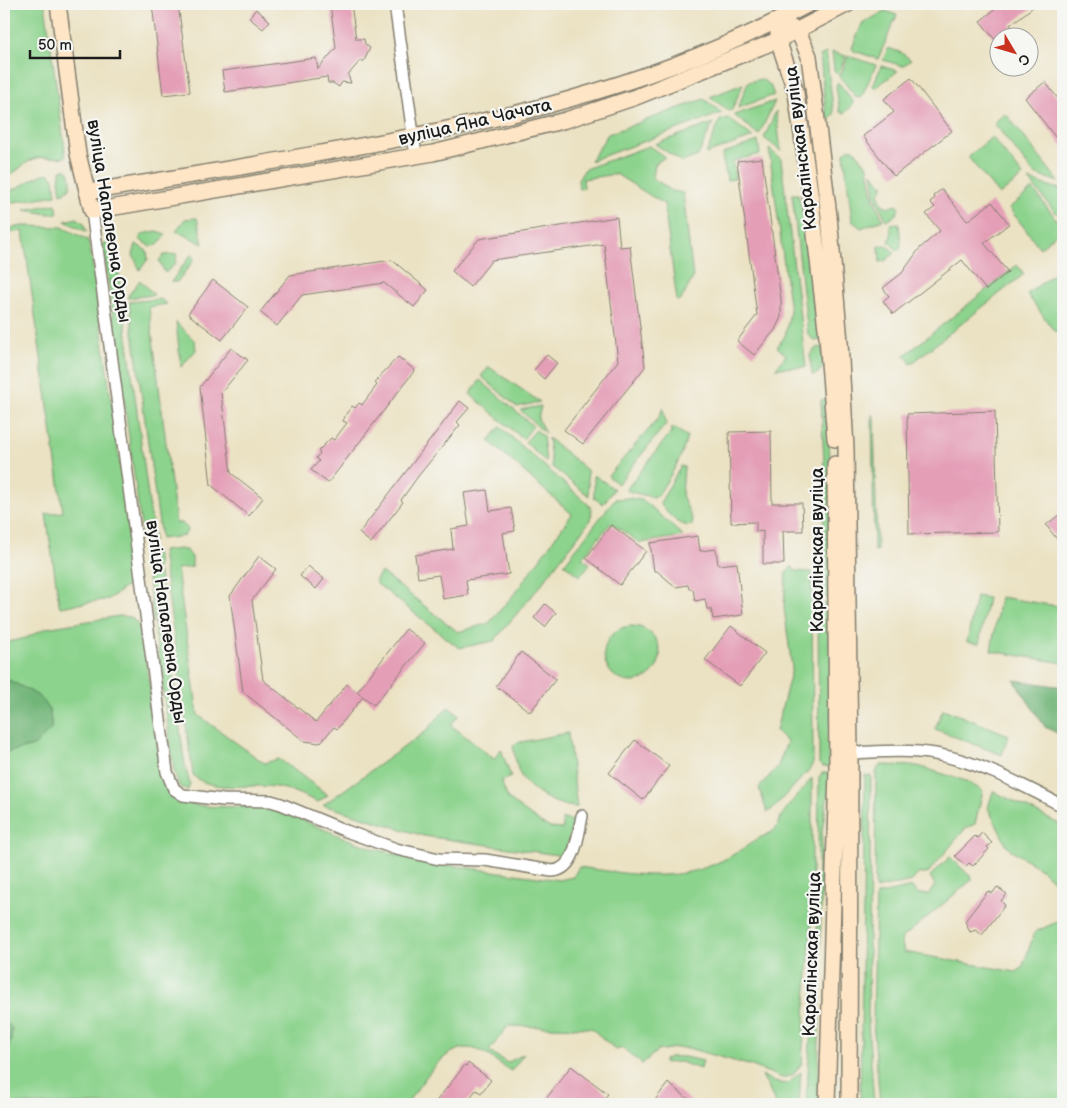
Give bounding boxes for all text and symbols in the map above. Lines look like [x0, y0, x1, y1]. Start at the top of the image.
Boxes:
scale bar [30, 28, 120, 60]
north arrow [990, 28, 1040, 78]
text: 50 m [38, 36, 72, 55]
text: С [1014, 51, 1034, 69]
street label: Каралінская вуліца [780, 64, 821, 231]
street label: вуліца Яна Чачота [396, 94, 554, 150]
street label: вуліца Напалеона Орды [83, 118, 135, 324]
street label: Каралінская вуліца [807, 467, 828, 633]
street label: вуліца Напалеона Орды [141, 519, 191, 725]
street label: Каралінская вуліца [799, 871, 825, 1037]

